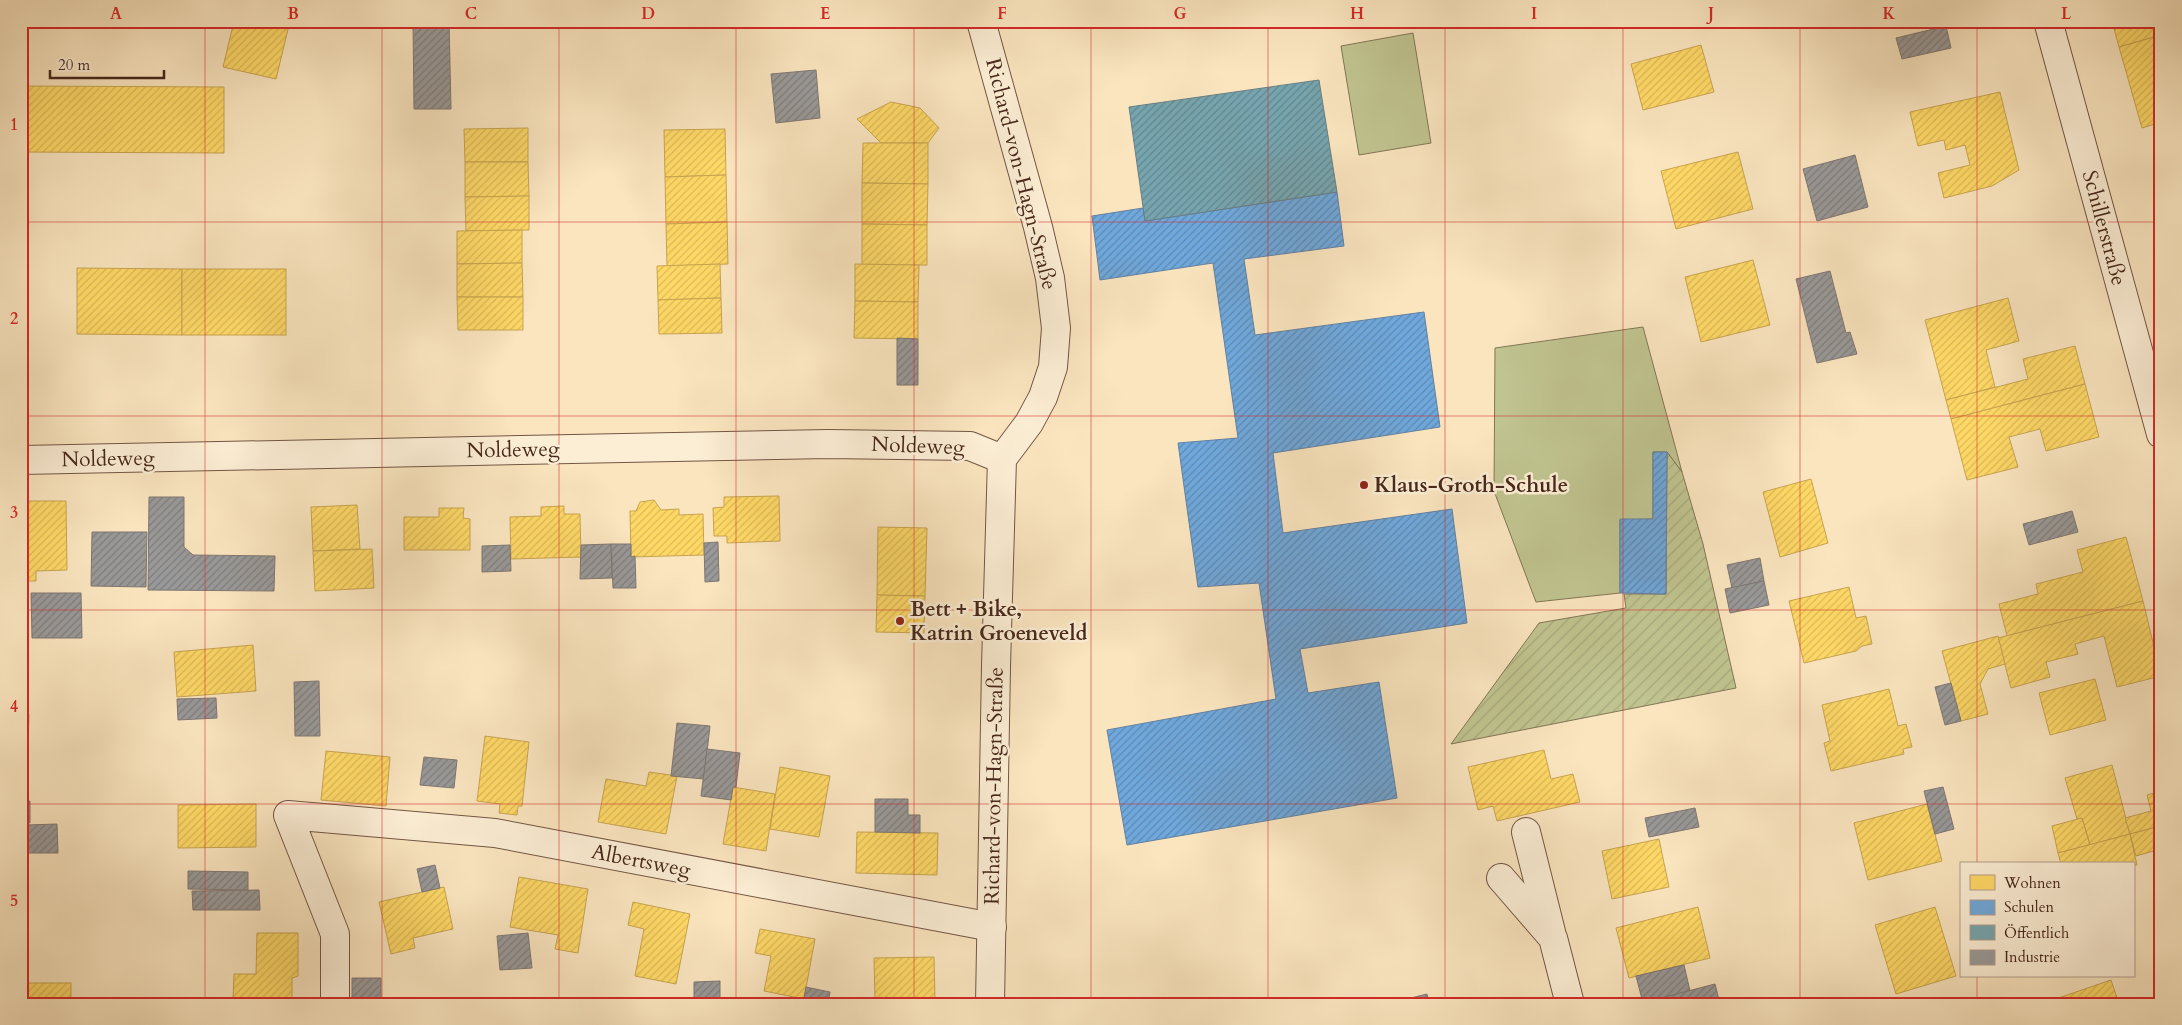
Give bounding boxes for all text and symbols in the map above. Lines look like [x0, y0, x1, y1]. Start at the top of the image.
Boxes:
text: A [110, 3, 122, 25]
text: B [287, 3, 299, 25]
text: C [465, 3, 477, 25]
text: D [641, 3, 655, 25]
text: E [820, 3, 830, 25]
text: F [997, 3, 1007, 25]
text: G [1173, 3, 1187, 25]
text: H [1350, 3, 1364, 25]
text: I [1531, 3, 1537, 25]
text: J [1706, 3, 1714, 25]
text: K [1883, 3, 1896, 25]
text: L [2061, 3, 2072, 25]
scale bar [50, 48, 164, 80]
text: 20 m [58, 55, 90, 75]
street label: Richard-von-Hagn-Straße [978, 55, 1064, 293]
text: 1 [10, 114, 18, 136]
street label: Schillerstraße [2075, 167, 2133, 289]
text: 2 [10, 308, 18, 330]
street label: Noldeweg [871, 430, 965, 462]
street label: Noldeweg [466, 435, 560, 465]
street label: Noldeweg [61, 444, 155, 474]
place label: Klaus-Groth-Schule [1374, 471, 1568, 500]
marker: Klaus-Groth-Schule [1358, 479, 1370, 491]
text: 3 [10, 502, 18, 524]
place label: Bett + Bike, Katrin Groeneveld [910, 595, 1088, 648]
marker: Bett + Bike, Katrin Groeneveld [894, 615, 906, 627]
street label: Richard-von-Hagn-Straße [977, 667, 1011, 905]
text: 4 [10, 696, 18, 718]
street label: Albertsweg [589, 837, 693, 885]
legend [1960, 862, 2134, 978]
text: Wohnen [2003, 873, 2061, 893]
text: 5 [10, 890, 18, 912]
text: Schulen [2004, 897, 2054, 917]
text: Öffentlich [2004, 923, 2070, 943]
text: Industrie [2004, 947, 2060, 967]

